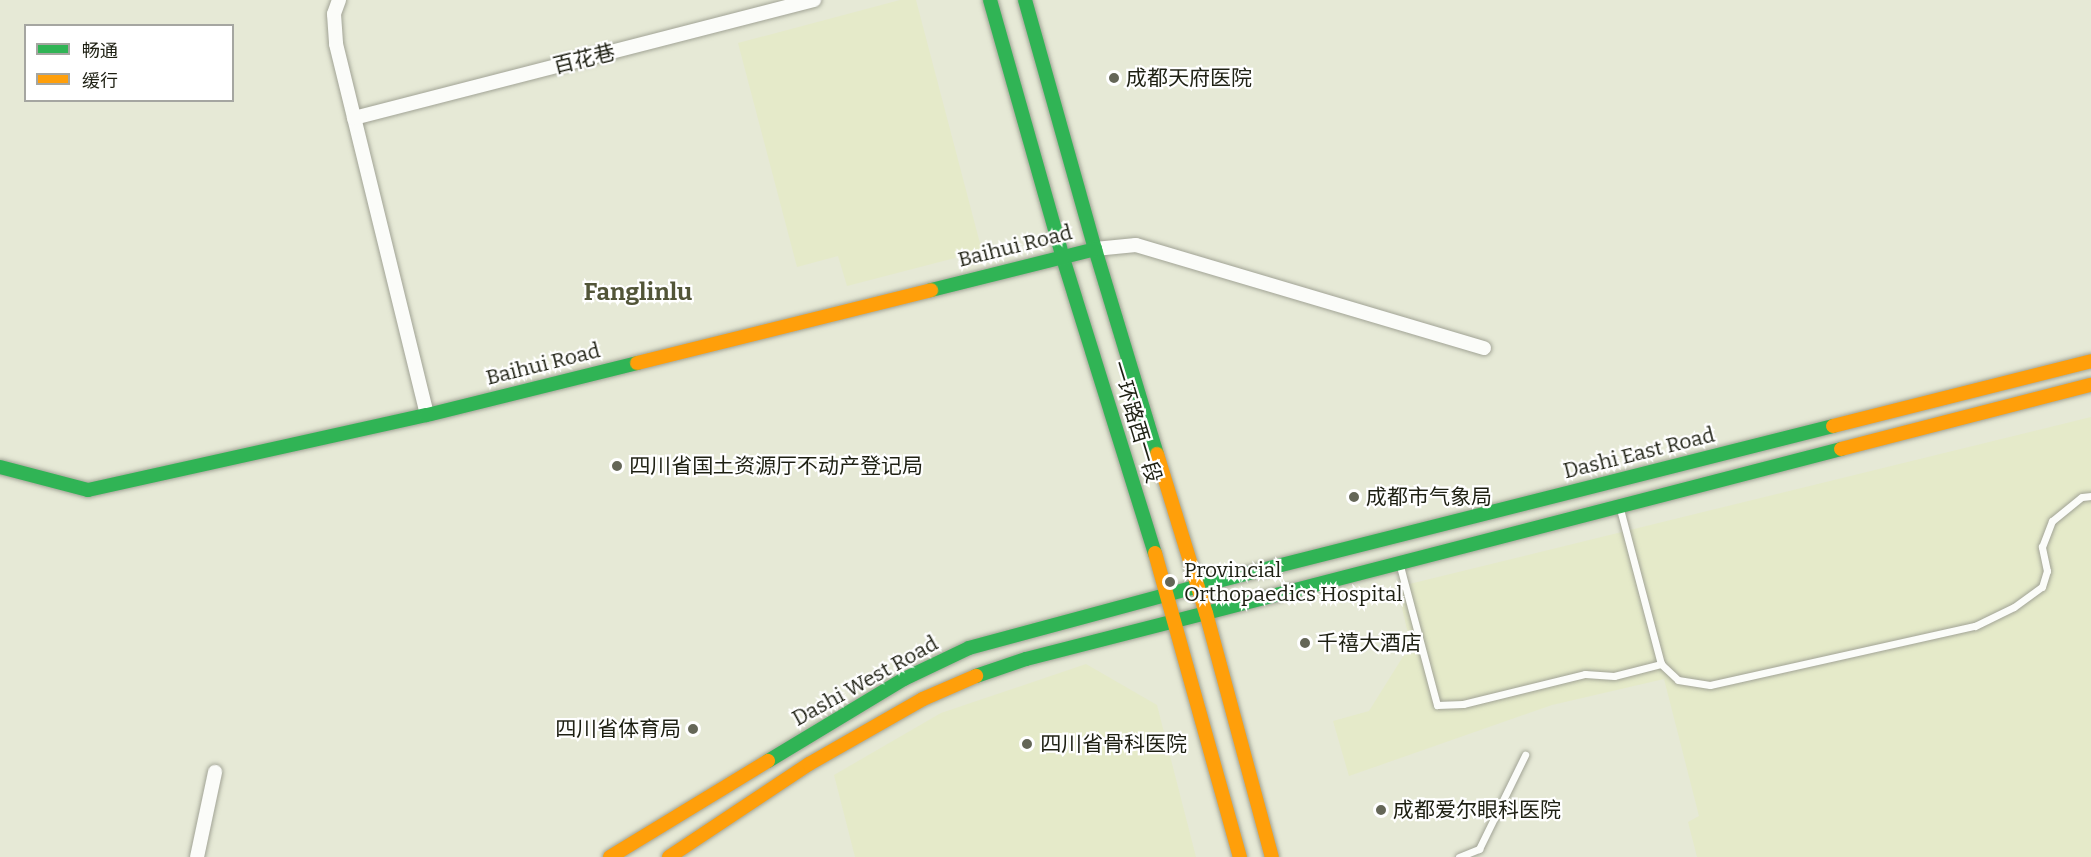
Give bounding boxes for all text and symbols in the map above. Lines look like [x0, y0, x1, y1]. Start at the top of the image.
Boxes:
legend [24, 24, 234, 102]
street label: 百花巷 [550, 39, 618, 79]
text: 畅通 [82, 40, 118, 62]
place label: 成都天府医院 [1126, 65, 1252, 91]
text: 缓行 [82, 70, 118, 92]
marker: 成都天府医院 [1107, 71, 1121, 85]
street label: Baihui Road [955, 220, 1075, 272]
district label: Fanglinlu [584, 279, 692, 307]
street label: Baihui Road [483, 338, 603, 390]
street label: 一环路西一段 [1106, 358, 1166, 486]
street label: Dashi East Road [1561, 422, 1717, 484]
place label: 四川省国土资源厅不动产登记局 [629, 453, 923, 479]
marker: 四川省国土资源厅不动产登记局 [610, 459, 624, 473]
place label: 成都市气象局 [1366, 484, 1492, 510]
marker: 成都市气象局 [1347, 490, 1361, 504]
place label: Provincial Orthopaedics Hospital [1184, 557, 1402, 607]
marker: Provincial Orthopaedics Hospital [1161, 573, 1179, 591]
place label: 千禧大酒店 [1317, 630, 1422, 656]
street label: Dashi West Road [788, 631, 942, 731]
marker: 千禧大酒店 [1298, 636, 1312, 650]
place label: 四川省体育局 [555, 716, 681, 742]
marker: 四川省体育局 [686, 722, 700, 736]
place label: 四川省骨科医院 [1040, 731, 1187, 757]
marker: 四川省骨科医院 [1018, 735, 1036, 753]
place label: 成都爱尔眼科医院 [1393, 797, 1561, 823]
marker: 成都爱尔眼科医院 [1374, 803, 1388, 817]

